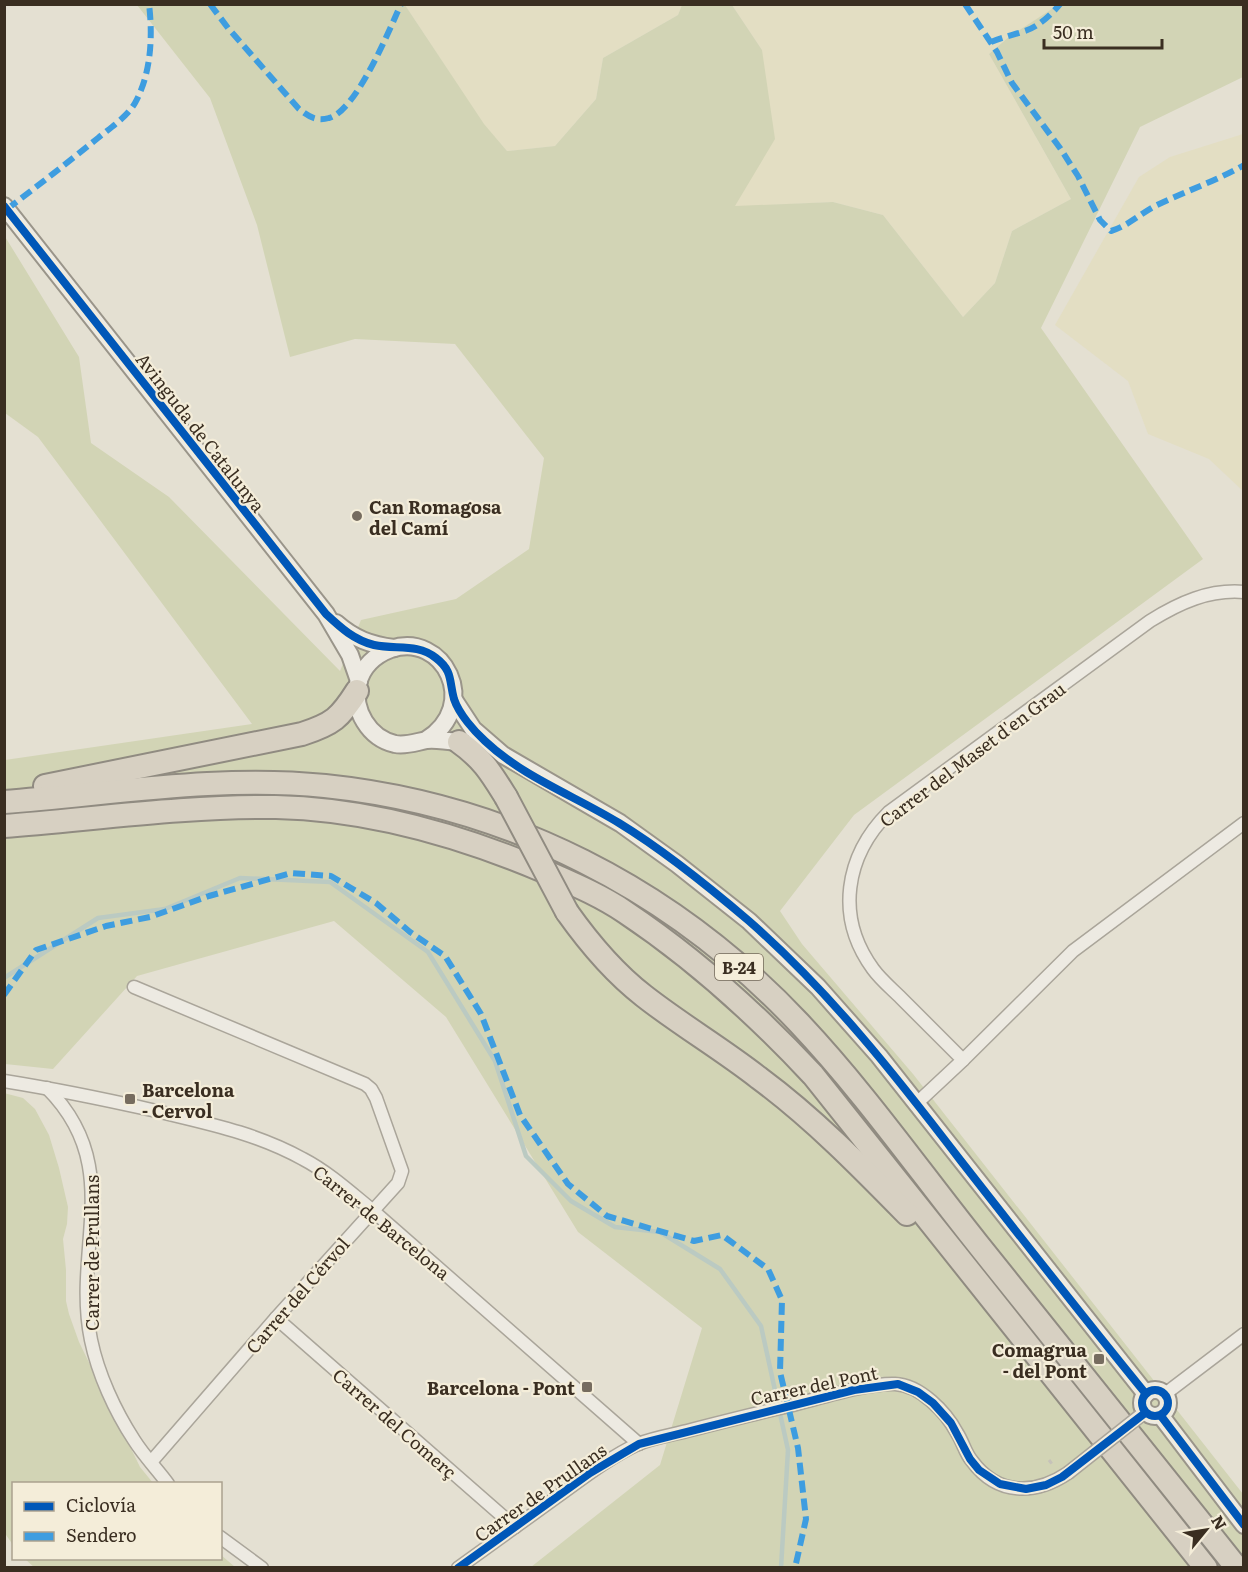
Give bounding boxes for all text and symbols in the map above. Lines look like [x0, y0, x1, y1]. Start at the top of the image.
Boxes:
scale bar [1044, 12, 1162, 50]
text: 50 m [1053, 18, 1094, 45]
street label: Avinguda de Catalunya [130, 346, 272, 518]
place label: Can Romagosa del Camí [369, 493, 502, 541]
marker: Can Romagosa del Camí [350, 509, 364, 523]
street label: Carrer del Maset d'en Grau [873, 675, 1071, 833]
road number: B-24 [715, 954, 763, 980]
place label: Barcelona - Cervol [142, 1076, 235, 1124]
marker: Barcelona - Cervol [123, 1092, 137, 1106]
street label: Carrer de Barcelona [308, 1158, 457, 1286]
street label: Carrer de Prullans [78, 1175, 105, 1331]
street label: Carrer del Cérvol [239, 1231, 355, 1359]
place label: Comagrua - del Pont [992, 1336, 1088, 1384]
marker: Comagrua - del Pont [1092, 1352, 1106, 1366]
street label: Carrer del Pont [748, 1358, 881, 1412]
street label: Carrer del Comerç [327, 1362, 463, 1484]
place label: Barcelona - Pont [427, 1374, 575, 1401]
marker: Barcelona - Pont [580, 1380, 594, 1394]
street label: Carrer de Prullans [468, 1436, 612, 1548]
legend [12, 1482, 222, 1560]
text: Ciclovía [66, 1491, 136, 1518]
north arrow [1176, 1500, 1236, 1560]
text: N [1206, 1510, 1234, 1534]
text: Sendero [66, 1521, 137, 1548]

